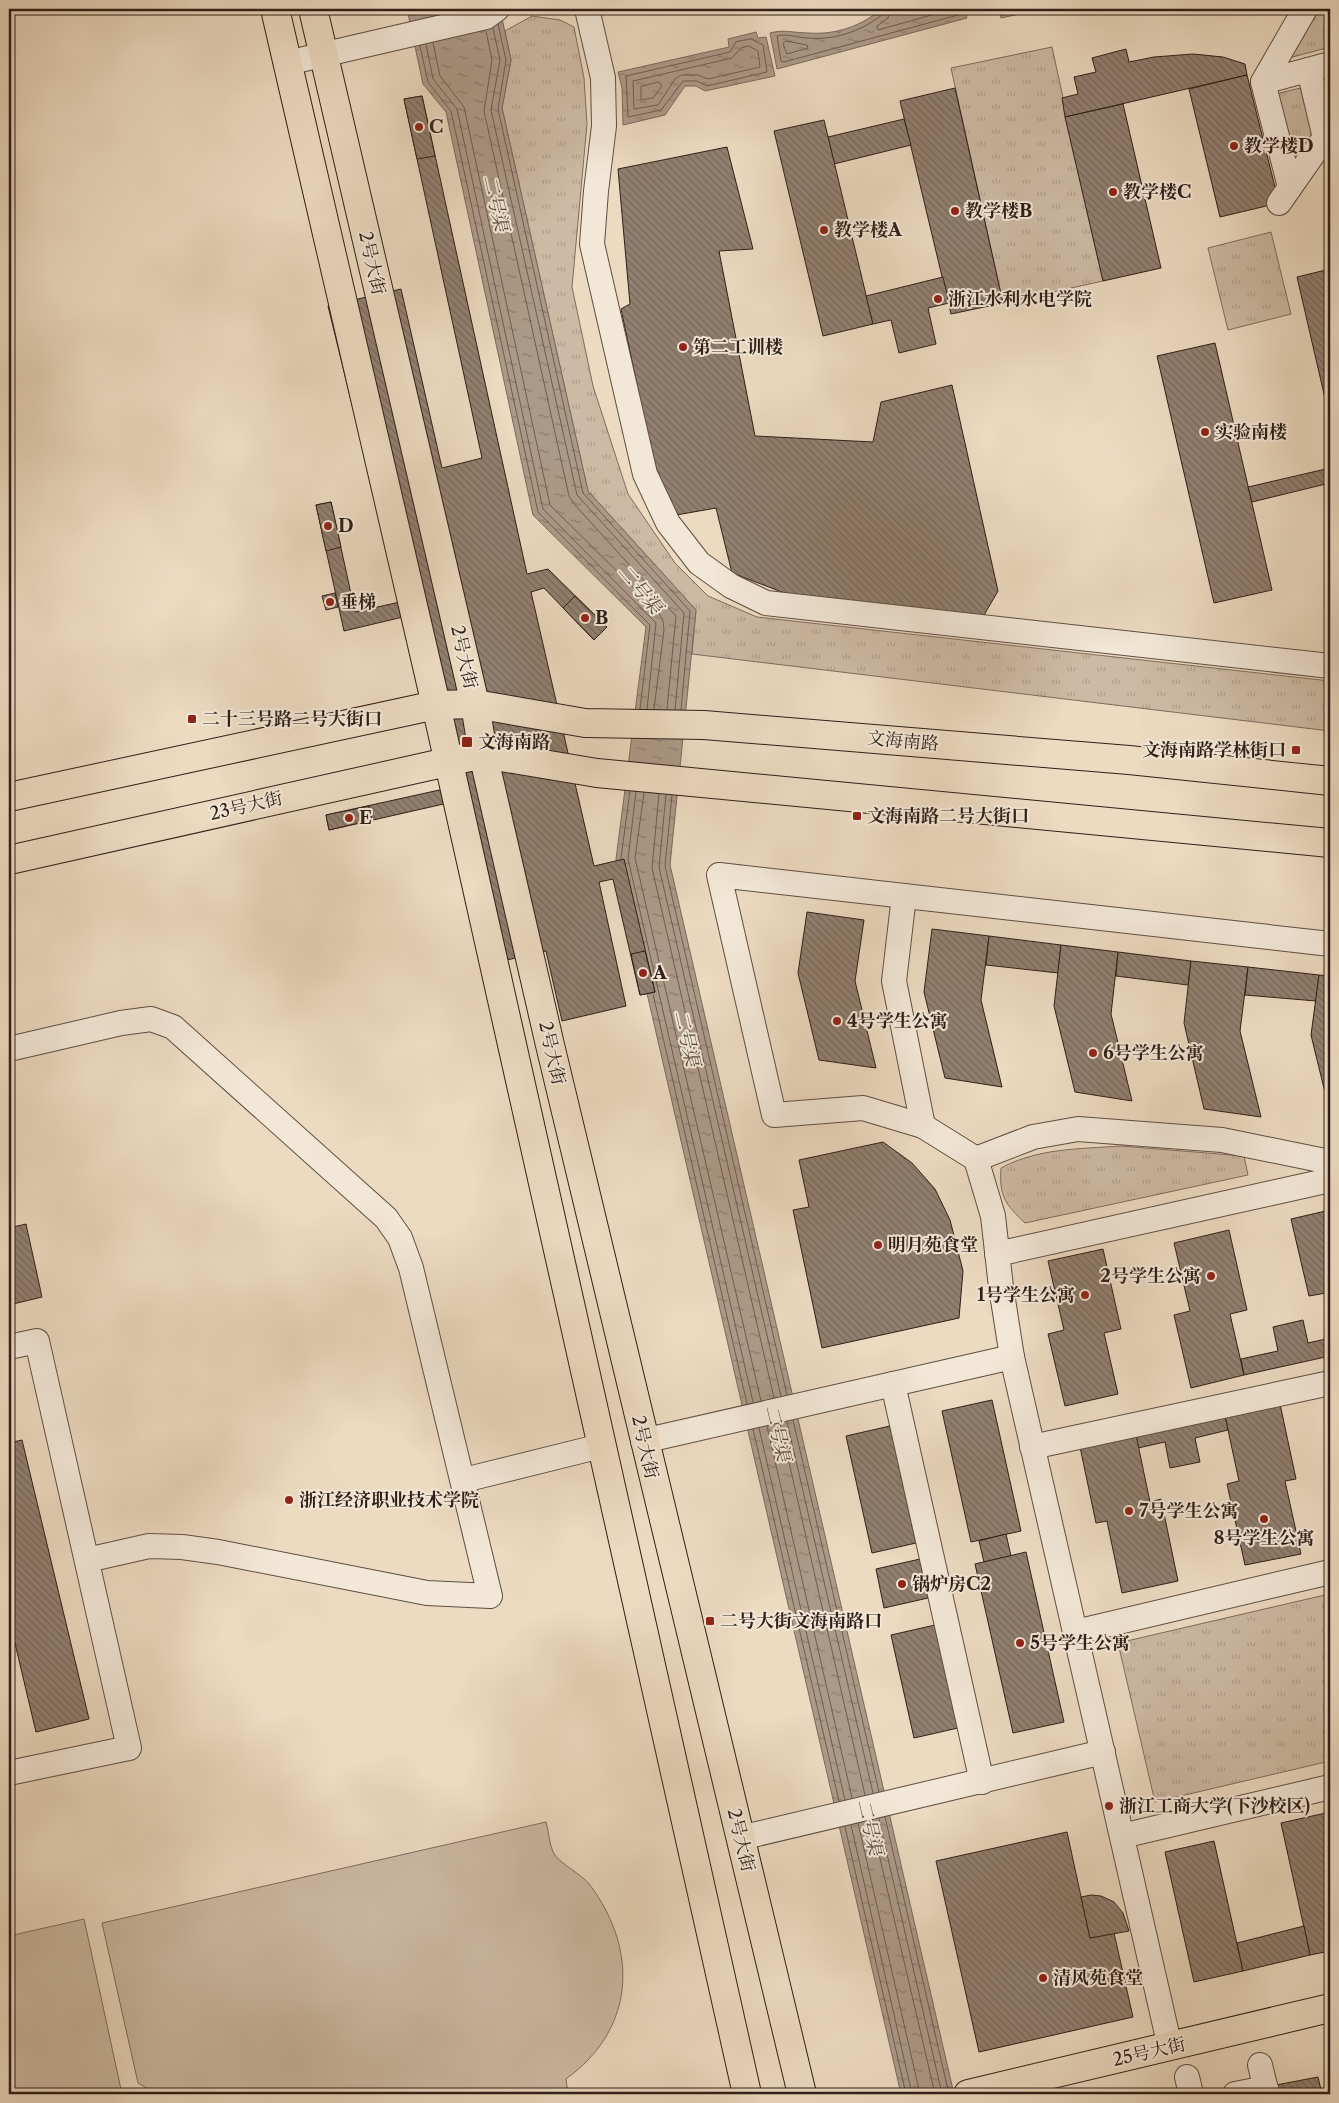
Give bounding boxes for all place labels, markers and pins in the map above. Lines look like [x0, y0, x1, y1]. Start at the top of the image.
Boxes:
place label: C [429, 116, 443, 138]
marker: C [413, 121, 425, 133]
place label: 教学楼D [1244, 135, 1314, 157]
marker: 教学楼D [1228, 140, 1240, 152]
place label: 教学楼C [1123, 181, 1191, 203]
marker: 教学楼C [1107, 186, 1119, 198]
place label: 教学楼B [965, 200, 1032, 222]
marker: 教学楼B [949, 205, 961, 217]
place label: 教学楼A [834, 219, 903, 241]
marker: 教学楼A [818, 224, 830, 236]
place label: 浙江水利水电学院 [948, 288, 1092, 310]
marker: 浙江水利水电学院 [932, 293, 944, 305]
place label: 第二工训楼 [693, 336, 783, 358]
marker: 第二工训楼 [677, 341, 689, 353]
place label: 实验南楼 [1215, 421, 1287, 443]
marker: 实验南楼 [1199, 426, 1211, 438]
place label: D [338, 515, 354, 537]
marker: D [322, 520, 334, 532]
place label: 垂梯 [340, 591, 376, 613]
marker: 垂梯 [324, 596, 336, 608]
place label: B [595, 607, 608, 629]
marker: B [579, 612, 591, 624]
place label: 二十三号路二号大街口 [202, 708, 382, 730]
marker: 二十三号路二号大街口 [186, 713, 198, 725]
place label: 文海南路 [478, 731, 550, 753]
marker: 文海南路 [460, 735, 474, 749]
place label: 文海南路学林街口 [1142, 739, 1286, 761]
marker: 文海南路学林街口 [1290, 744, 1302, 756]
place label: 文海南路二号大街口 [867, 805, 1029, 827]
place label: E [359, 807, 372, 829]
marker: 文海南路二号大街口 [851, 810, 863, 822]
marker: E [343, 812, 355, 824]
place label: A [652, 962, 668, 984]
marker: A [637, 967, 649, 979]
place label: 4号学生公寓 [847, 1010, 948, 1032]
marker: 4号学生公寓 [831, 1015, 843, 1027]
place label: 6号学生公寓 [1103, 1042, 1204, 1064]
marker: 6号学生公寓 [1087, 1047, 1099, 1059]
place label: 明月苑食堂 [888, 1234, 978, 1256]
marker: 明月苑食堂 [872, 1239, 884, 1251]
place label: 2号学生公寓 [1100, 1265, 1201, 1287]
marker: 2号学生公寓 [1205, 1270, 1217, 1282]
place label: 1号学生公寓 [977, 1284, 1075, 1306]
marker: 1号学生公寓 [1079, 1289, 1091, 1301]
place label: 浙江经济职业技术学院 [299, 1489, 479, 1511]
marker: 浙江经济职业技术学院 [283, 1494, 295, 1506]
place label: 7号学生公寓 [1139, 1500, 1238, 1522]
marker: 7号学生公寓 [1123, 1505, 1135, 1517]
marker: 8号学生公寓 [1258, 1513, 1270, 1525]
place label: 8号学生公寓 [1213, 1527, 1315, 1549]
place label: 锅炉房C2 [912, 1573, 991, 1595]
marker: 锅炉房C2 [896, 1578, 908, 1590]
place label: 二号大街文海南路口 [720, 1610, 882, 1632]
marker: 二号大街文海南路口 [704, 1615, 716, 1627]
place label: 5号学生公寓 [1030, 1632, 1130, 1654]
marker: 5号学生公寓 [1014, 1637, 1026, 1649]
place label: 浙江工商大学(下沙校区) [1119, 1795, 1310, 1817]
marker: 浙江工商大学(下沙校区) [1103, 1800, 1115, 1812]
place label: 清风苑食堂 [1053, 1967, 1143, 1989]
marker: 清风苑食堂 [1037, 1972, 1049, 1984]

